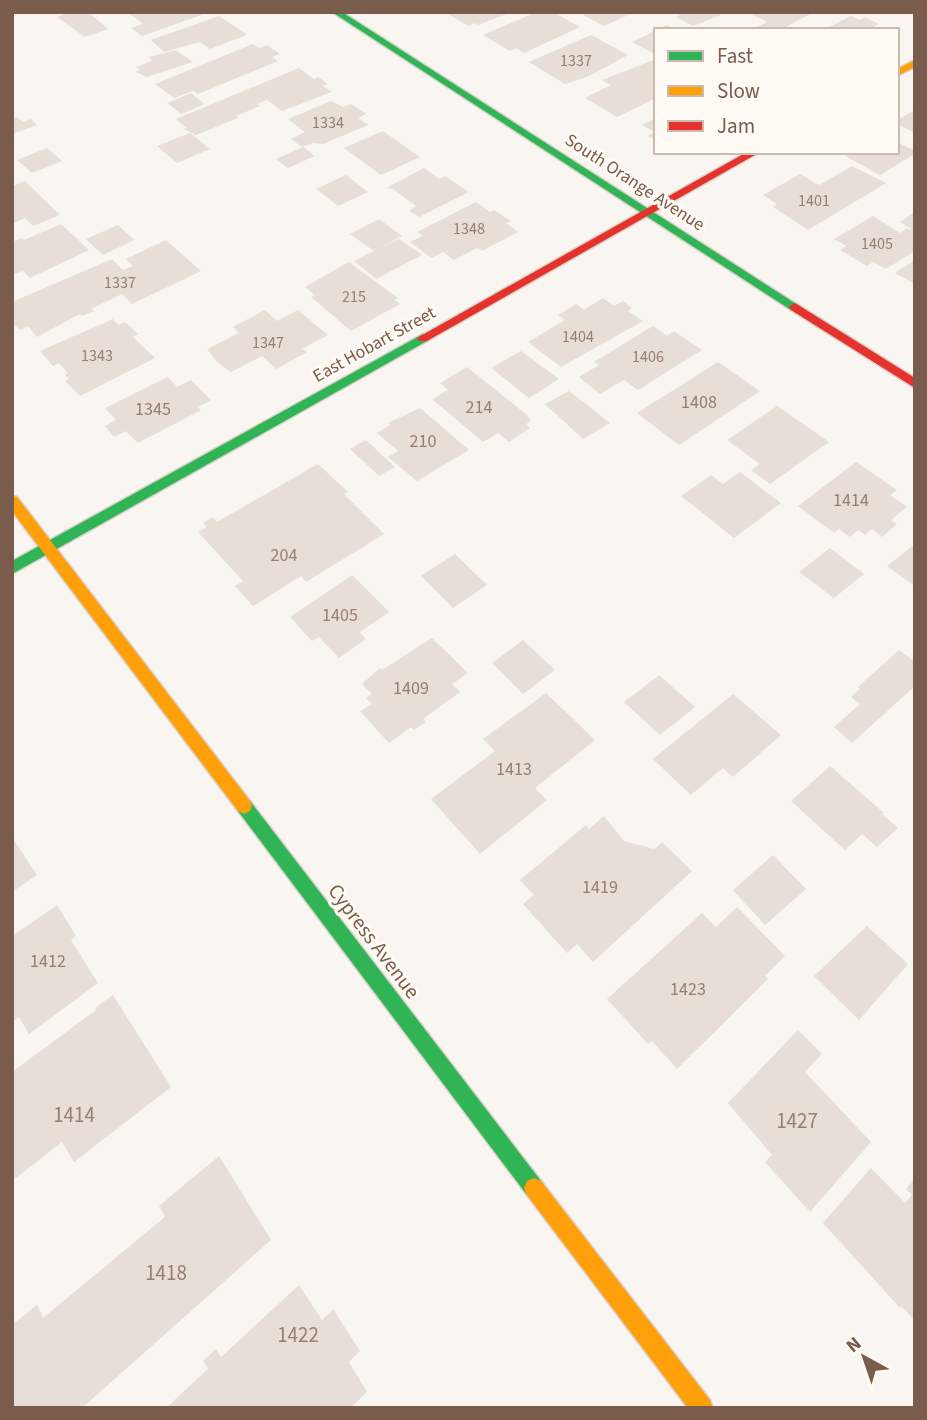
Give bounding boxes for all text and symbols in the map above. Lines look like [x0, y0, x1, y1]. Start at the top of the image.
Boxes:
legend [654, 28, 899, 154]
text: Fast [717, 41, 753, 71]
house number: 1337 [560, 50, 592, 72]
text: Slow [717, 76, 760, 106]
text: Jam [717, 111, 755, 141]
house number: 1334 [312, 112, 344, 134]
street label: South Orange Avenue [560, 128, 710, 237]
house number: 1401 [798, 190, 830, 212]
house number: 1348 [453, 218, 485, 240]
house number: 1405 [861, 233, 893, 255]
house number: 1337 [104, 272, 136, 294]
house number: 215 [342, 286, 366, 308]
street label: East Hobart Street [308, 300, 440, 389]
house number: 1404 [562, 326, 594, 348]
house number: 1347 [252, 332, 284, 354]
house number: 1343 [81, 345, 113, 367]
house number: 1406 [632, 346, 664, 368]
house number: 1408 [681, 390, 717, 415]
house number: 214 [466, 395, 492, 420]
house number: 1345 [135, 397, 171, 422]
house number: 210 [410, 429, 436, 454]
house number: 1414 [833, 488, 869, 513]
house number: 204 [271, 543, 297, 568]
house number: 1405 [322, 603, 358, 628]
house number: 1409 [393, 676, 429, 701]
house number: 1413 [496, 757, 532, 782]
house number: 1419 [582, 875, 618, 900]
street label: Cypress Avenue [321, 877, 427, 1005]
house number: 1412 [30, 949, 66, 974]
house number: 1423 [670, 977, 706, 1002]
house number: 1414 [53, 1100, 95, 1130]
house number: 1427 [776, 1106, 818, 1136]
house number: 1418 [145, 1258, 187, 1288]
house number: 1422 [277, 1320, 319, 1350]
north arrow [829, 1322, 899, 1392]
text: N [841, 1331, 868, 1360]

